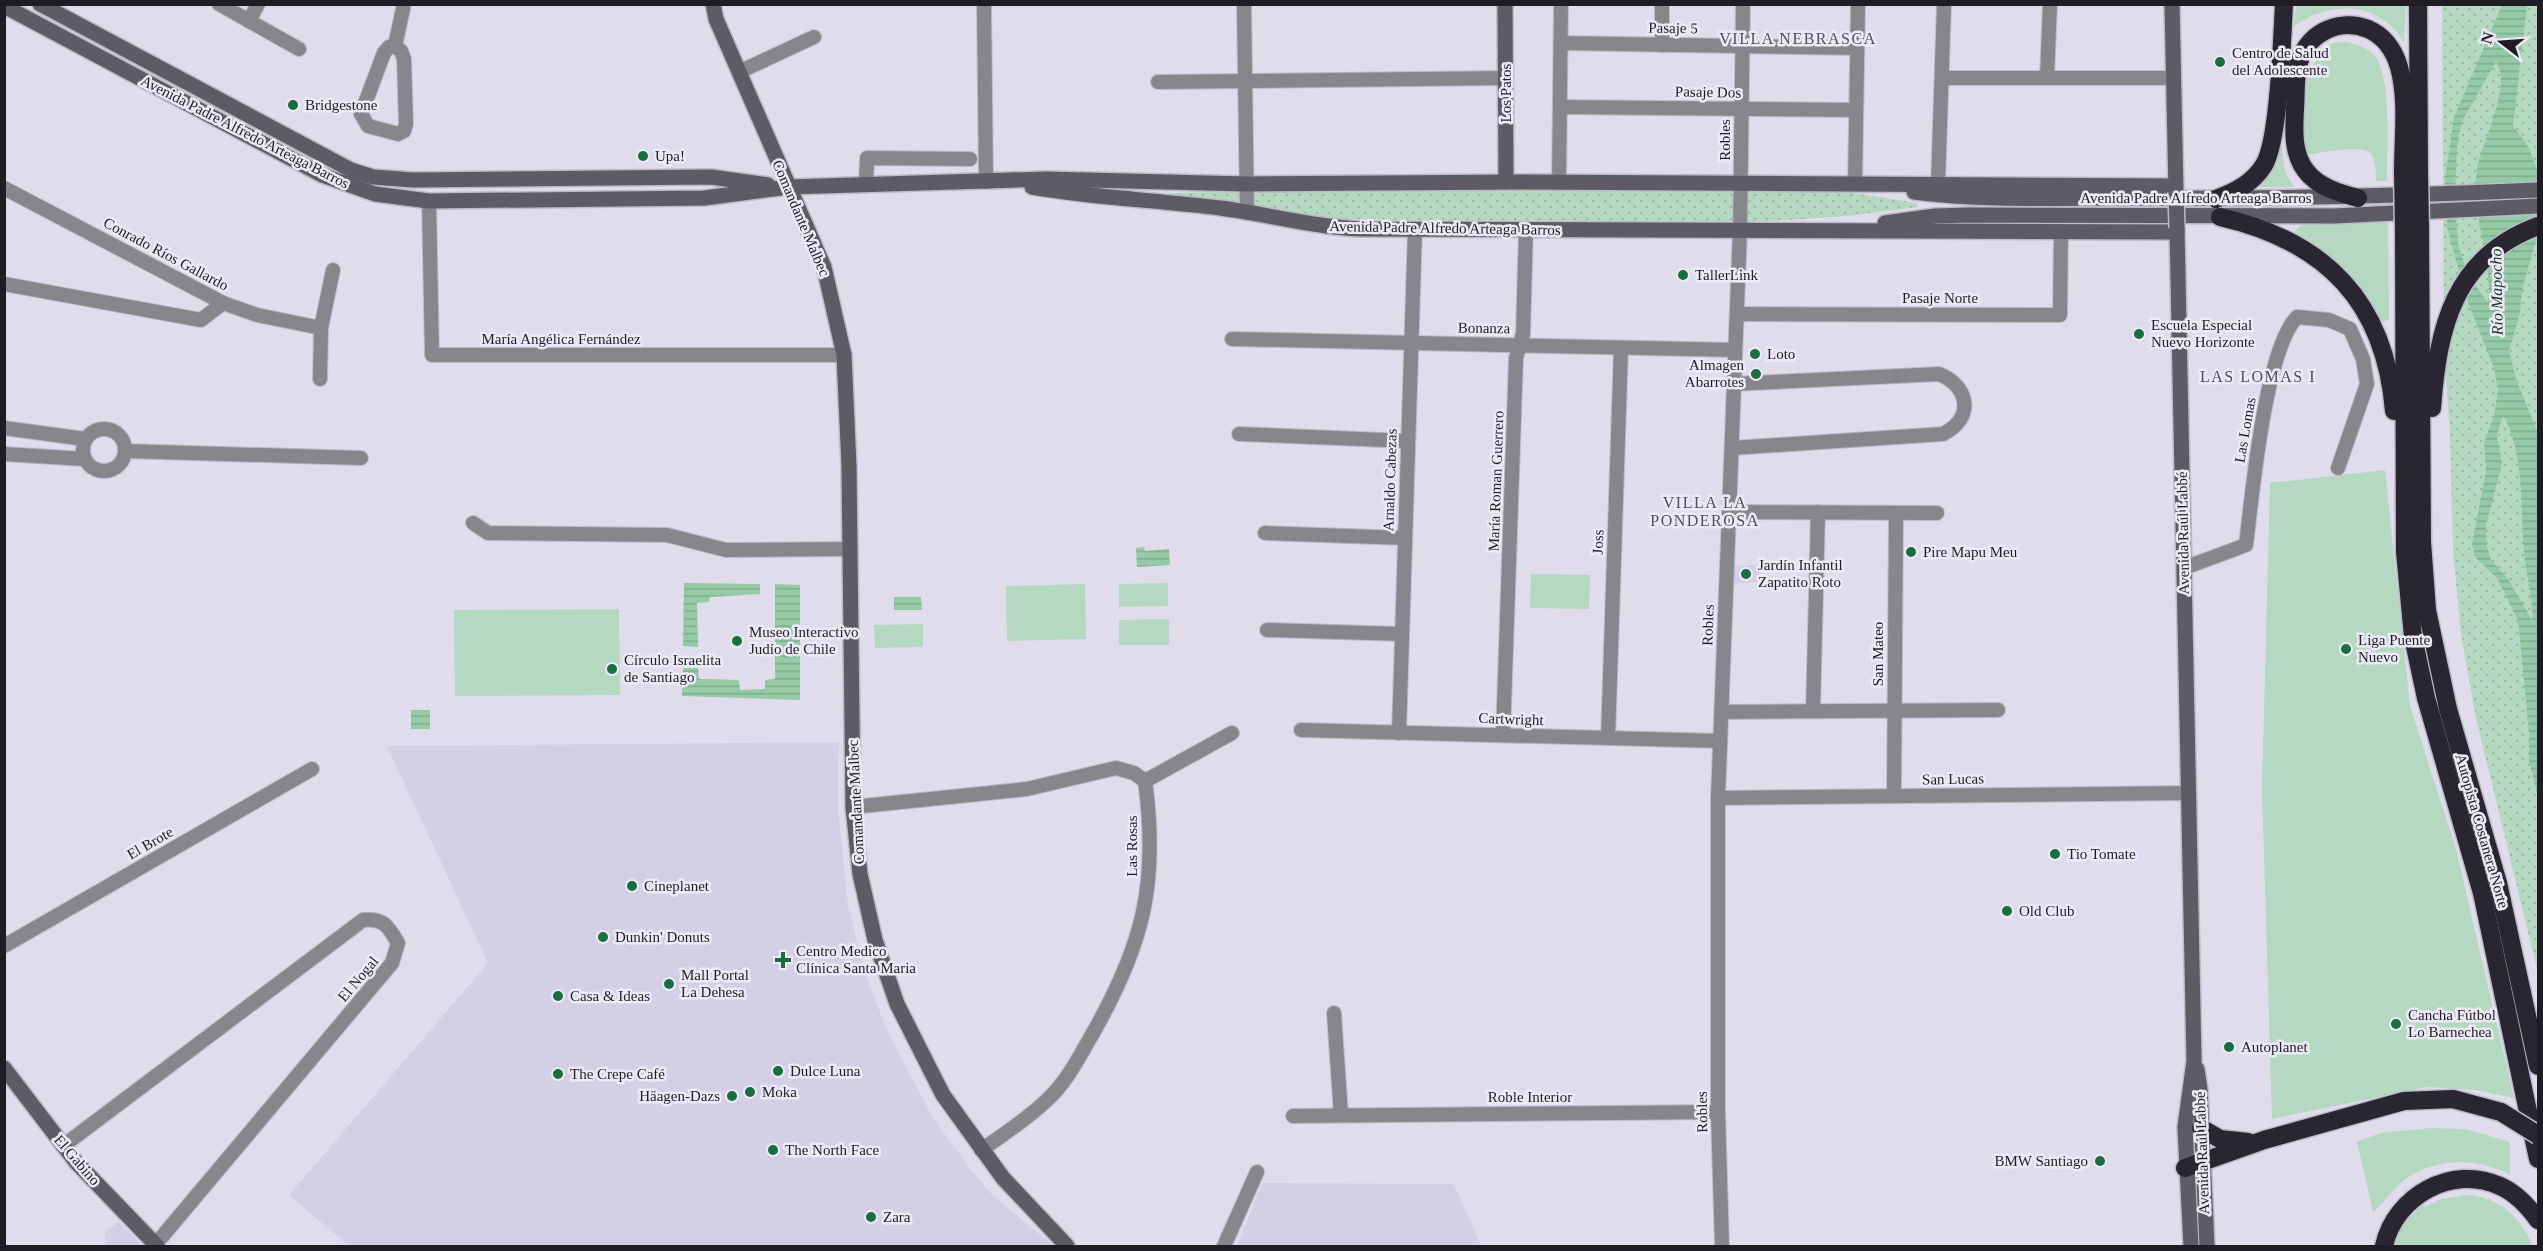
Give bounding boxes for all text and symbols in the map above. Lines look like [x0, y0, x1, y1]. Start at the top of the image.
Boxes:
north arrow [2471, 12, 2531, 72]
street label: Pasaje 5 [1648, 20, 1698, 36]
text: N [2477, 29, 2497, 46]
district label: VILLA NEBRASCA [1719, 30, 1877, 47]
place label: Centro de Salud del Adolescente [2232, 45, 2329, 78]
marker: Centro de Salud del Adolescente [2213, 55, 2227, 69]
street label: Los Patos [1498, 63, 1514, 122]
street label: Avenida Padre Alfredo Arteaga Barros [138, 72, 352, 192]
street label: Pasaje Dos [1675, 83, 1741, 101]
place label: Bridgestone [305, 97, 378, 113]
marker: Bridgestone [286, 98, 300, 112]
street label: Robles [1717, 119, 1733, 161]
place label: Upa! [655, 148, 685, 164]
marker: Upa! [636, 149, 650, 163]
street label: Comandante Malbec [769, 158, 833, 279]
street label: Avenida Padre Alfredo Arteaga Barros [2080, 190, 2312, 206]
street label: Conrado Ríos Gallardo [101, 214, 231, 294]
street label: Avenida Padre Alfredo Arteaga Barros [1329, 218, 1561, 238]
water label: Río Mapocho [2487, 249, 2507, 336]
place label: TallerLink [1695, 267, 1759, 283]
marker: TallerLink [1676, 268, 1690, 282]
street label: Pasaje Norte [1902, 290, 1978, 306]
place label: Escuela Especial Nuevo Horizonte [2151, 317, 2255, 350]
street label: Bonanza [1458, 320, 1511, 336]
marker: Escuela Especial Nuevo Horizonte [2132, 327, 2146, 341]
street label: María Angélica Fernández [481, 331, 641, 347]
place label: Loto [1767, 346, 1795, 362]
marker: Loto [1748, 347, 1762, 361]
place label: Almagen Abarrotes [1685, 357, 1744, 390]
marker: Almagen Abarrotes [1749, 367, 1763, 381]
district label: LAS LOMAS I [2200, 368, 2316, 385]
street label: Las Lomas [2231, 396, 2259, 464]
street label: María Roman Guerrero [1486, 410, 1506, 552]
street label: Arnaldo Cabezas [1380, 428, 1400, 532]
street label: Avenida Raúl Labbé [2174, 471, 2192, 595]
district label: VILLA LA PONDEROSA [1650, 494, 1760, 529]
street label: Joss [1590, 529, 1606, 555]
place label: Pire Mapu Meu [1923, 544, 2018, 560]
marker: Pire Mapu Meu [1904, 545, 1918, 559]
place label: Jardín Infantil Zapatito Roto [1758, 557, 1843, 590]
marker: Jardín Infantil Zapatito Roto [1739, 567, 1753, 581]
street label: Robles [1699, 604, 1717, 646]
street label: San Mateo [1870, 622, 1886, 686]
place label: Museo Interactivo Judío de Chile [749, 624, 859, 657]
place label: Liga Puente Nuevo [2358, 632, 2430, 665]
marker: Museo Interactivo Judío de Chile [730, 634, 744, 648]
marker: Liga Puente Nuevo [2339, 642, 2353, 656]
place label: Círculo Israelita de Santiago [624, 652, 721, 685]
marker: Círculo Israelita de Santiago [605, 662, 619, 676]
street label: Cartwright [1478, 710, 1545, 728]
street label: Comandante Malbec [845, 739, 867, 865]
street label: Autopista Costanera Norte [2452, 752, 2512, 910]
street label: San Lucas [1922, 770, 1984, 788]
street label: Las Rosas [1124, 815, 1140, 877]
street label: El Brote [124, 823, 176, 863]
place label: Tio Tomate [2067, 846, 2136, 862]
marker: Tio Tomate [2048, 847, 2062, 861]
place label: Cineplanet [644, 878, 710, 894]
marker: Cineplanet [625, 879, 639, 893]
place label: Old Club [2019, 903, 2074, 919]
marker: Old Club [2000, 904, 2014, 918]
place label: Dunkin' Donuts [615, 929, 710, 945]
marker: Dunkin' Donuts [596, 930, 610, 944]
place label: Centro Medico Clínica Santa Maria [796, 943, 916, 976]
marker: Centro Medico Clínica Santa Maria [774, 951, 792, 969]
street label: El Nogal [335, 953, 381, 1005]
place label: Mall Portal La Dehesa [681, 967, 749, 1000]
marker: Mall Portal La Dehesa [662, 977, 676, 991]
place label: Casa & Ideas [570, 988, 650, 1004]
marker: Casa & Ideas [551, 989, 565, 1003]
place label: Cancha Fútbol Lo Barnechea [2408, 1007, 2496, 1040]
marker: Cancha Fútbol Lo Barnechea [2389, 1017, 2403, 1031]
place label: Autoplanet [2241, 1039, 2308, 1055]
marker: Autoplanet [2222, 1040, 2236, 1054]
place label: Dulce Luna [790, 1063, 861, 1079]
marker: Dulce Luna [771, 1064, 785, 1078]
place label: The Crepe Café [570, 1066, 665, 1082]
marker: The Crepe Café [551, 1067, 565, 1081]
place label: Moka [762, 1084, 797, 1100]
marker: Moka [743, 1085, 757, 1099]
place label: Häagen-Dazs [639, 1088, 720, 1104]
marker: Häagen-Dazs [725, 1089, 739, 1103]
street label: Roble Interior [1488, 1089, 1572, 1105]
street label: Robles [1694, 1091, 1710, 1133]
street label: Avenida Raúl Labbé [2192, 1091, 2212, 1215]
street label: El Gabino [51, 1132, 103, 1188]
place label: The North Face [785, 1142, 879, 1158]
marker: The North Face [766, 1143, 780, 1157]
place label: BMW Santiago [1995, 1153, 2088, 1169]
marker: BMW Santiago [2093, 1154, 2107, 1168]
place label: Zara [883, 1209, 911, 1225]
marker: Zara [864, 1210, 878, 1224]

